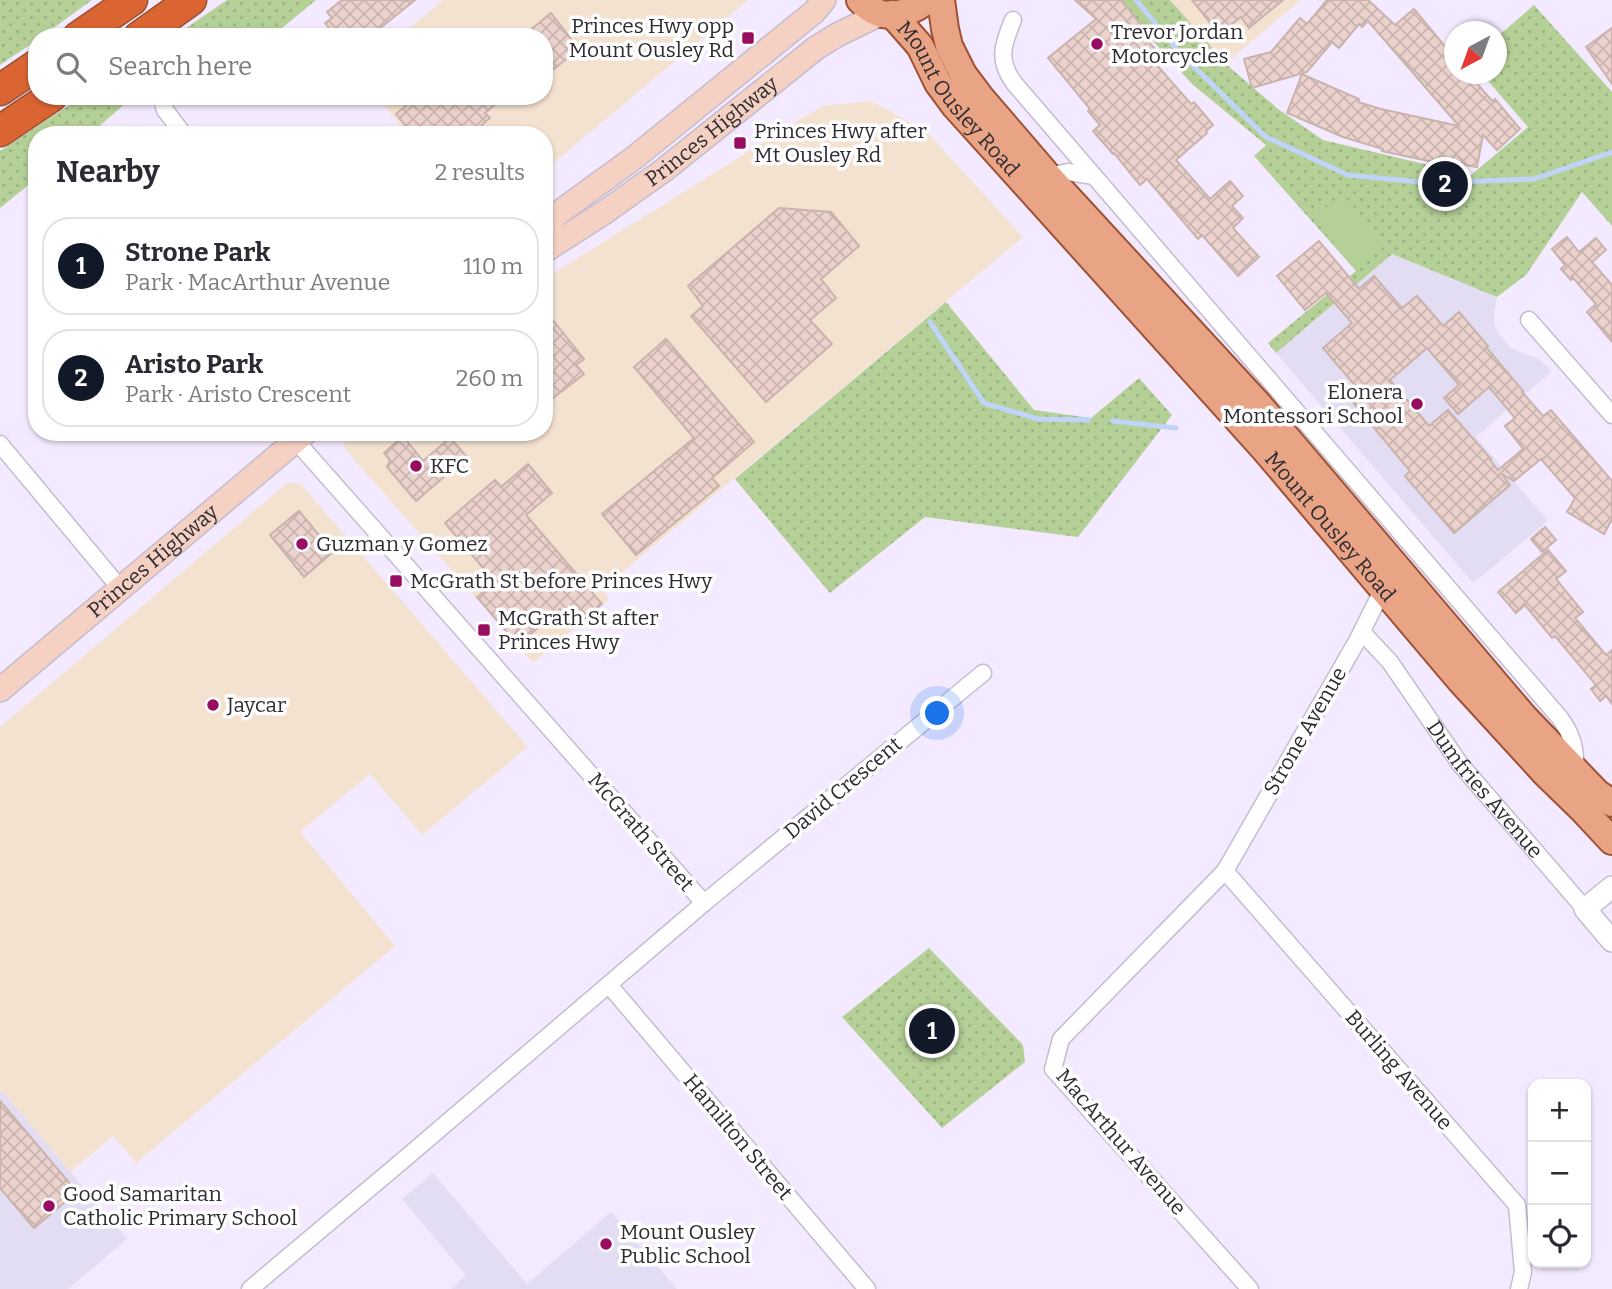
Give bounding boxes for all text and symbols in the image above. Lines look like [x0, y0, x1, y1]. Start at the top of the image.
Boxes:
place label: Princes Hwy opp Mount Ousley Rd [569, 13, 734, 63]
street label: Mount Ousley Road [891, 16, 1025, 182]
place label: Trevor Jordan Motorcycles [1111, 19, 1243, 69]
north arrow [1444, 21, 1507, 84]
search box [28, 28, 553, 105]
marker: Princes Hwy opp Mount Ousley Rd [740, 30, 756, 46]
marker: Trevor Jordan Motorcycles [1089, 36, 1105, 52]
icon: search [52, 48, 90, 86]
text: Search here [108, 51, 252, 82]
street label: Princes Highway [640, 70, 784, 192]
place label: Princes Hwy after Mt Ousley Rd [754, 118, 927, 168]
marker: Princes Hwy after Mt Ousley Rd [732, 135, 748, 151]
text: Nearby [56, 154, 160, 190]
text: 2 results [435, 158, 525, 186]
pin: 2 [1422, 158, 1468, 210]
text: Strone Park [125, 237, 270, 268]
text: 1 [76, 252, 86, 280]
text: 110 m [463, 252, 523, 280]
text: Park · MacArthur Avenue [125, 268, 390, 296]
text: Aristo Park [125, 349, 263, 380]
text: 2 [75, 364, 87, 392]
text: 260 m [456, 364, 523, 392]
place label: Elonera Montessori School [1223, 379, 1403, 429]
text: Park · Aristo Crescent [125, 380, 351, 408]
marker: Elonera Montessori School [1409, 396, 1425, 412]
street label: Mount Ousley Road [1259, 446, 1401, 607]
place label: KFC [430, 453, 469, 479]
marker: KFC [408, 458, 424, 474]
street label: Princes Highway [82, 498, 224, 623]
place label: Guzman y Gomez [316, 531, 488, 557]
marker: Guzman y Gomez [294, 536, 310, 552]
place label: McGrath St before Princes Hwy [410, 568, 713, 594]
marker: McGrath St before Princes Hwy [388, 573, 404, 589]
place label: McGrath St after Princes Hwy [498, 605, 659, 655]
marker: McGrath St after Princes Hwy [476, 622, 492, 638]
street label: Strone Avenue [1258, 662, 1352, 800]
place label: Jaycar [226, 692, 286, 718]
your location [920, 696, 954, 730]
marker: Jaycar [205, 697, 221, 713]
street label: Dumfries Avenue [1421, 715, 1549, 864]
street label: David Crescent [779, 731, 907, 845]
street label: McGrath Street [582, 767, 700, 897]
pin: 1 [909, 1005, 955, 1057]
street label: Burling Avenue [1340, 1005, 1458, 1135]
street label: MacArthur Avenue [1050, 1064, 1192, 1220]
street label: Hamilton Street [678, 1069, 798, 1206]
map controls [1528, 1079, 1591, 1268]
button: + [1528, 1079, 1591, 1142]
button: − [1528, 1142, 1591, 1205]
place label: Good Samaritan Catholic Primary School [63, 1181, 297, 1231]
marker: Good Samaritan Catholic Primary School [41, 1198, 57, 1214]
button: locate [1528, 1205, 1591, 1268]
place label: Mount Ousley Public School [620, 1219, 756, 1269]
marker: Mount Ousley Public School [598, 1236, 614, 1252]

